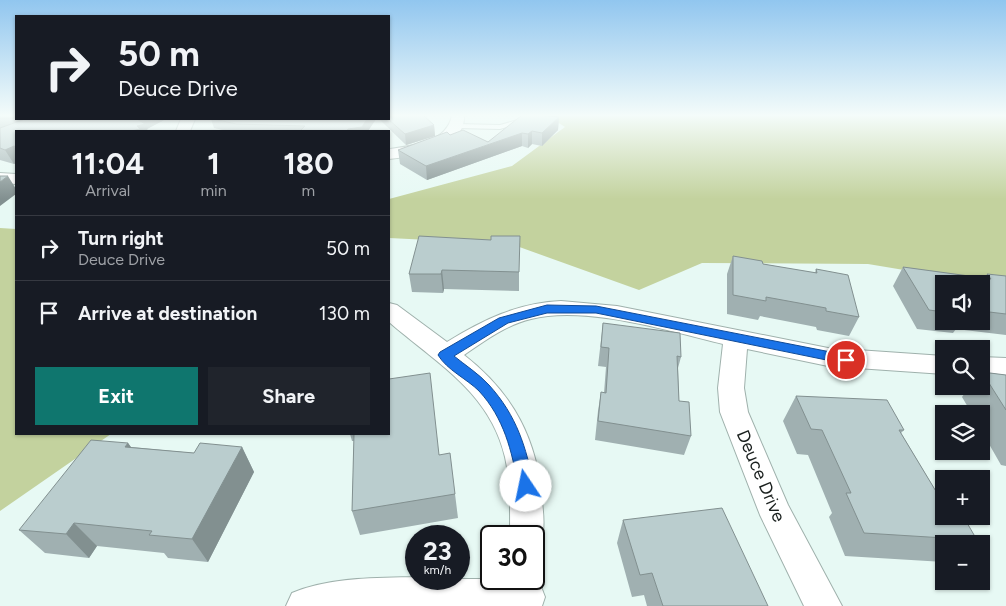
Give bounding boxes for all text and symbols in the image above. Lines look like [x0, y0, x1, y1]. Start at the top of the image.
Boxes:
text: 50 m [118, 33, 200, 75]
icon: right [35, 35, 100, 100]
text: Deuce Drive [118, 75, 238, 102]
text: 11:04 [71, 145, 144, 182]
text: 1 [207, 145, 220, 182]
text: 180 [283, 145, 334, 182]
text: Arrival [85, 181, 130, 200]
text: min [201, 181, 227, 200]
text: m [302, 181, 315, 200]
text: Turn right [78, 227, 164, 250]
icon: right [35, 234, 63, 262]
text: 50 m [326, 237, 370, 260]
text: Deuce Drive [78, 250, 165, 269]
map controls [935, 275, 990, 590]
button: sound [935, 275, 990, 330]
icon: arrive [35, 299, 63, 327]
text: Arrive at destination [78, 302, 257, 325]
text: 130 m [319, 302, 370, 325]
pin [825, 339, 867, 381]
button: search [935, 340, 990, 395]
icon: arrive [832, 346, 860, 374]
button: Exit [35, 367, 198, 425]
button: Share [208, 367, 370, 425]
button: layers [935, 405, 990, 460]
street label: Deuce Drive [732, 427, 790, 526]
position arrow [499, 459, 551, 511]
button: + [935, 470, 990, 525]
speed limit sign: 30 [480, 525, 545, 590]
button: − [935, 535, 990, 590]
text: 23 [423, 536, 452, 566]
text: km/h [424, 563, 451, 577]

